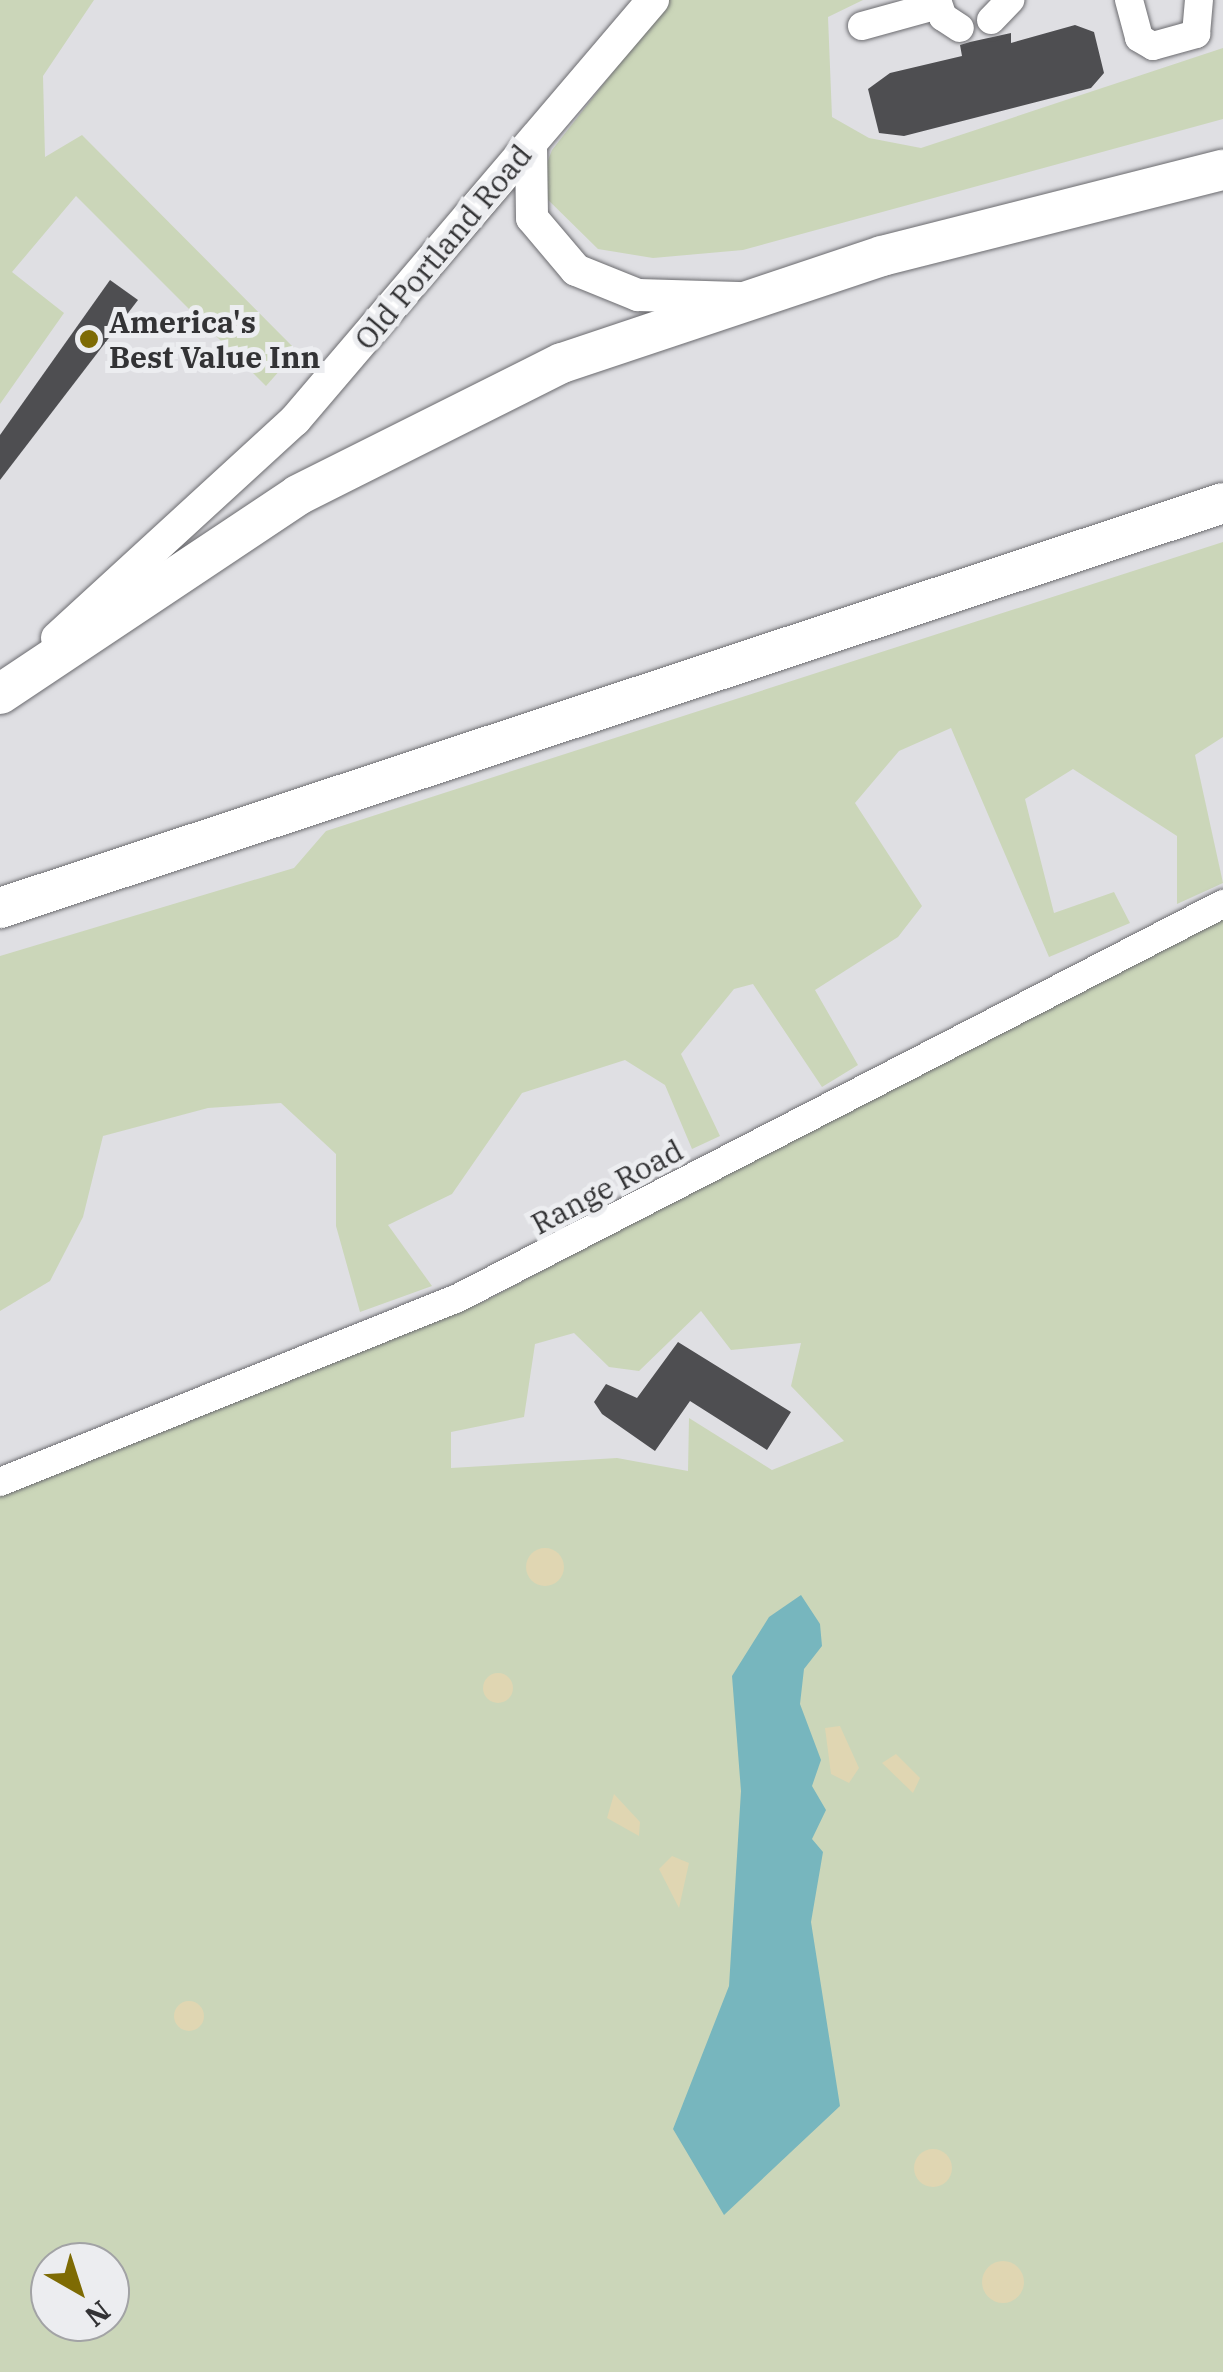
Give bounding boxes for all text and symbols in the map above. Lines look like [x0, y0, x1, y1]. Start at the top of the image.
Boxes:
street label: Old Portland Road [347, 137, 539, 357]
place label: America's Best Value Inn [109, 304, 320, 374]
marker: America's Best Value Inn [78, 328, 100, 350]
street label: Range Road [525, 1132, 689, 1242]
north arrow [30, 2242, 130, 2342]
text: N [78, 2293, 118, 2335]

